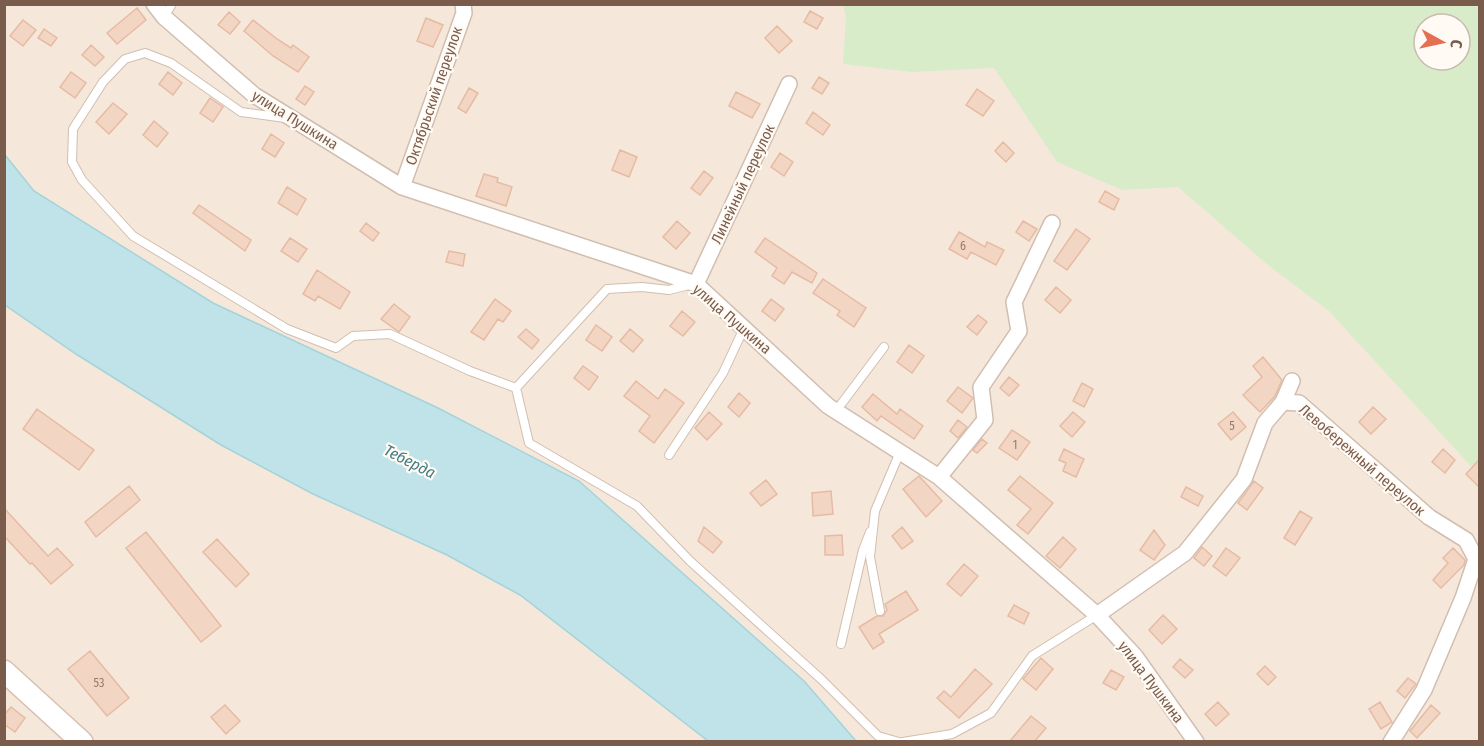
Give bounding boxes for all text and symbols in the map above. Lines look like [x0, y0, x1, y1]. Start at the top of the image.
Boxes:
north arrow [1412, 12, 1472, 72]
street label: Октябрьский переулок [402, 24, 466, 168]
text: С [1446, 39, 1466, 50]
street label: улица Пушкина [249, 86, 341, 154]
street label: Линейный переулок [707, 121, 779, 247]
house number: 6 [960, 239, 966, 253]
street label: улица Пушкина [689, 280, 775, 358]
street label: Левобережный переулок [1295, 400, 1429, 520]
house number: 5 [1229, 419, 1235, 433]
house number: 1 [1013, 438, 1017, 452]
water label: Теберда [381, 440, 439, 482]
street label: улица Пушкина [1114, 637, 1188, 727]
house number: 53 [94, 676, 104, 690]

